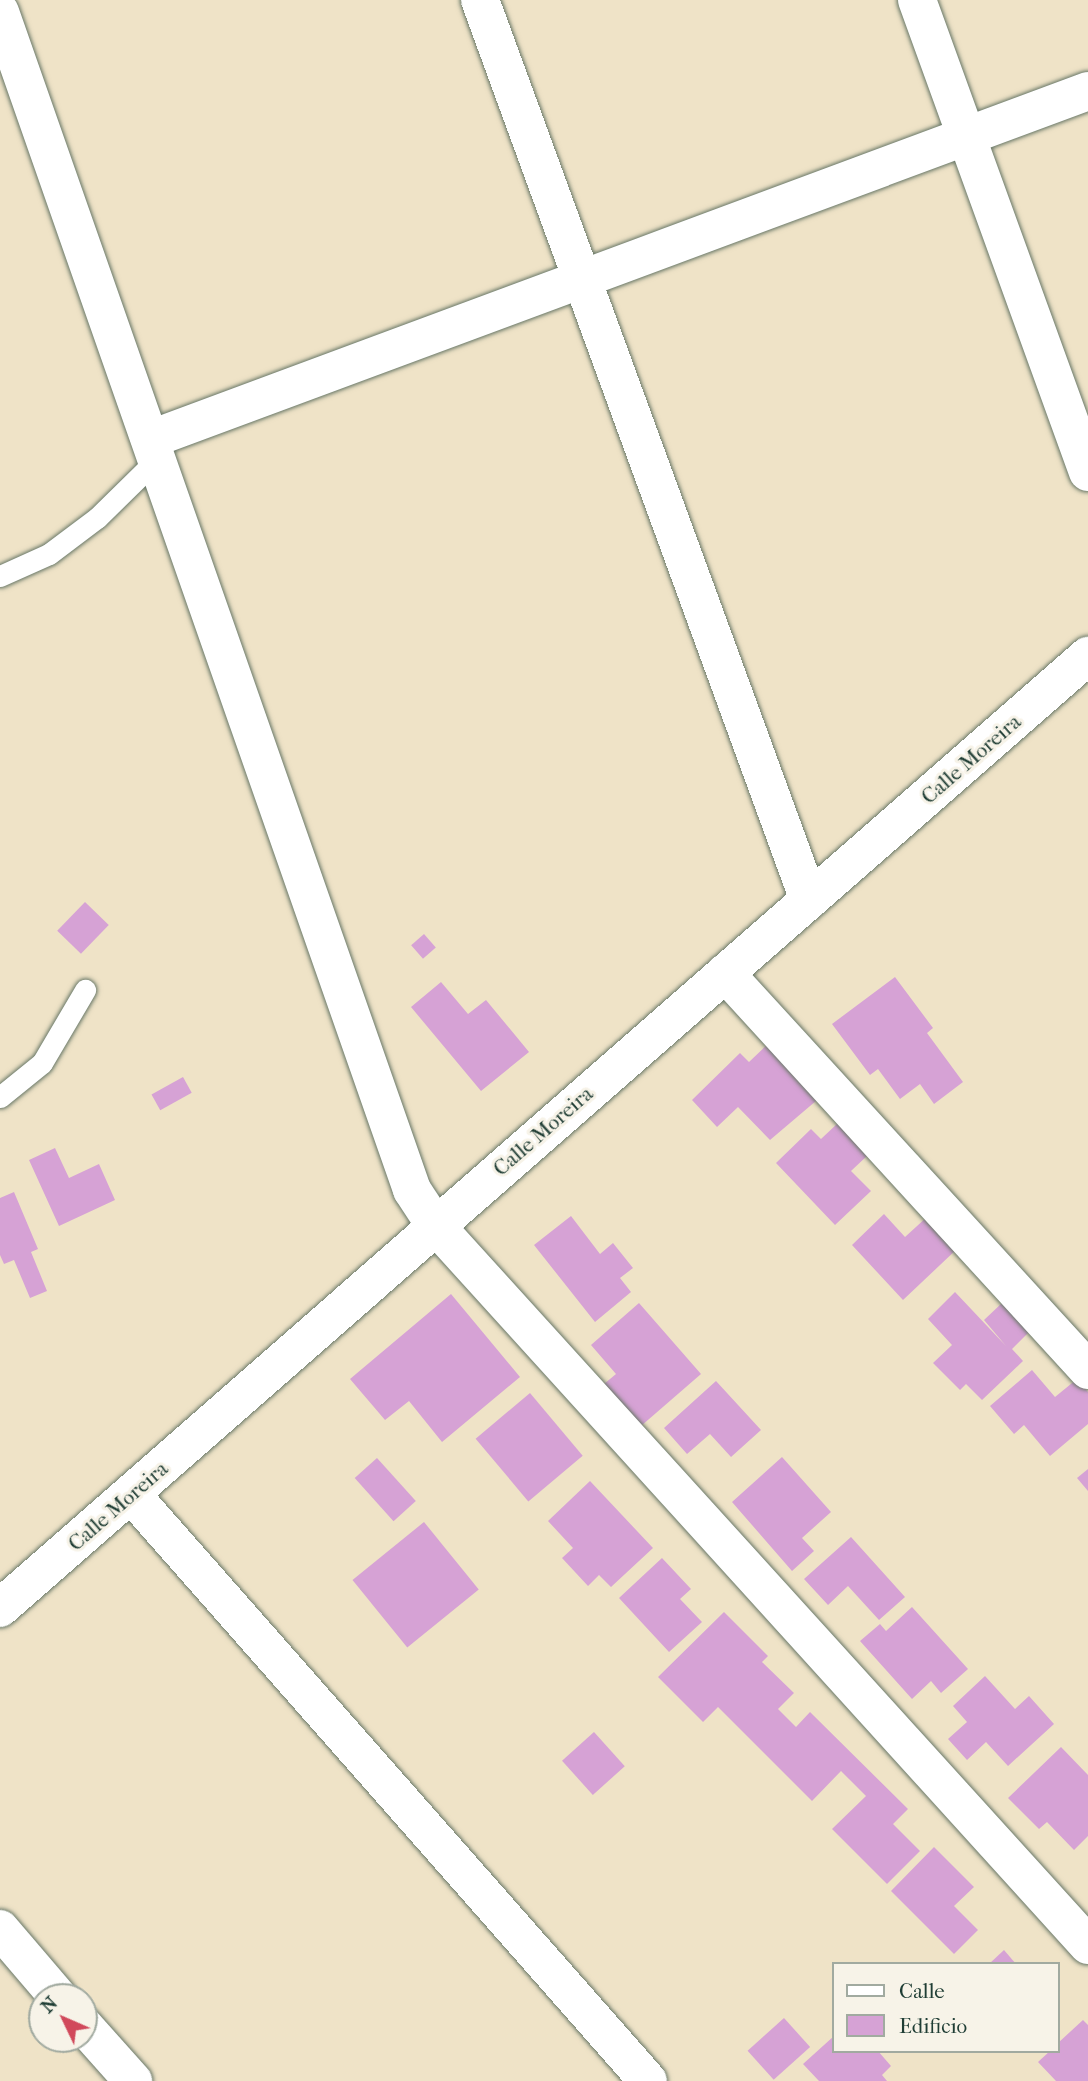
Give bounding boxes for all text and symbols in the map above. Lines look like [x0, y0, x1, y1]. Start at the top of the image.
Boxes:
street label: Calle Moreira [916, 709, 1026, 809]
street label: Calle Moreira [488, 1081, 598, 1181]
street label: Calle Moreira [63, 1456, 173, 1556]
legend [832, 1962, 1060, 2053]
text: Calle [899, 1979, 945, 2003]
north arrow [28, 1983, 98, 2053]
text: N [36, 1992, 62, 2018]
text: Edificio [899, 2014, 967, 2038]

